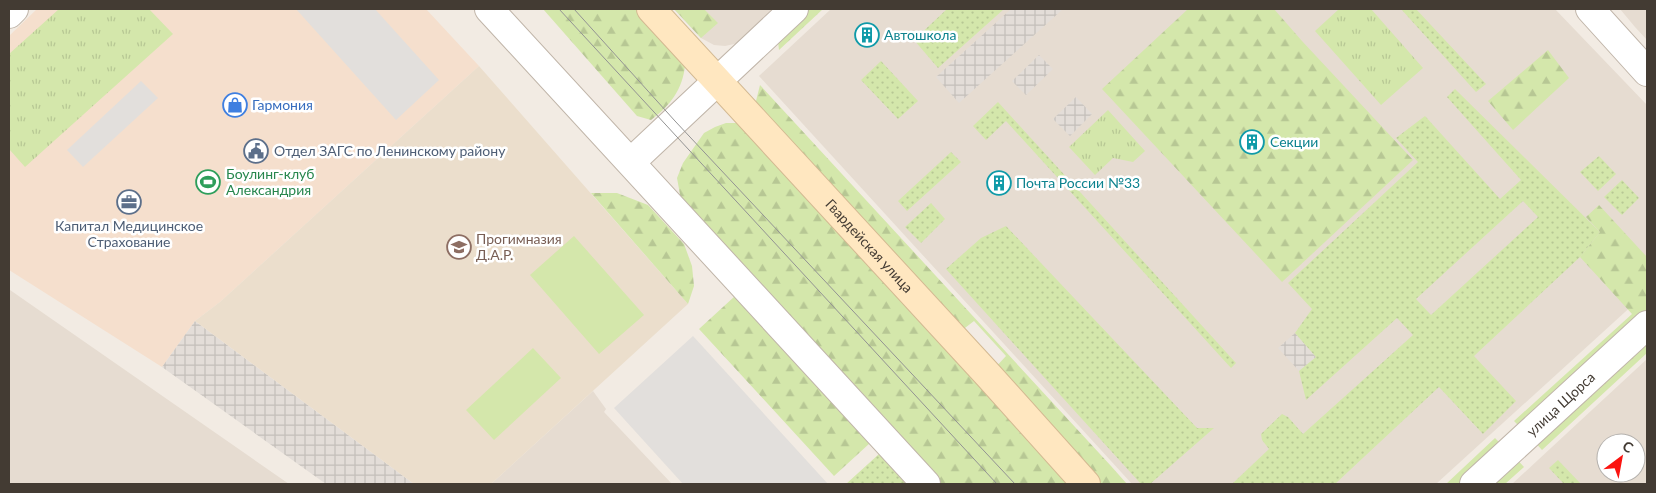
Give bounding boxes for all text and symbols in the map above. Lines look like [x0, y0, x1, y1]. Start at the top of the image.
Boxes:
building icon: Автошкола [854, 22, 880, 48]
place label: Автошкола [884, 26, 956, 43]
shop icon: Гармония [222, 92, 248, 118]
place label: Гармония [252, 96, 313, 113]
building icon: Секции [1239, 129, 1265, 155]
place label: Секции [1270, 133, 1318, 150]
public building icon: Отдел ЗАГС по Ленинскому району [243, 138, 269, 164]
place label: Отдел ЗАГС по Ленинскому району [274, 142, 506, 159]
place label: Боулинг-клуб Александрия [226, 165, 315, 198]
sports icon: Боулинг-клуб Александрия [195, 169, 221, 195]
building icon: Почта России №33 [986, 170, 1012, 196]
place label: Почта России №33 [1016, 174, 1140, 191]
office icon: Капитал Медицинское Страхование [116, 189, 142, 215]
street label: Гвардейская улица [822, 195, 917, 296]
place label: Капитал Медицинское Страхование [55, 217, 203, 250]
place label: Прогимназия Д.А.Р. [476, 230, 562, 263]
school or university icon: Прогимназия Д.А.Р. [446, 234, 472, 260]
street label: улица Щорса [1523, 368, 1598, 439]
north arrow [1596, 433, 1646, 483]
text: С [1620, 437, 1637, 457]

